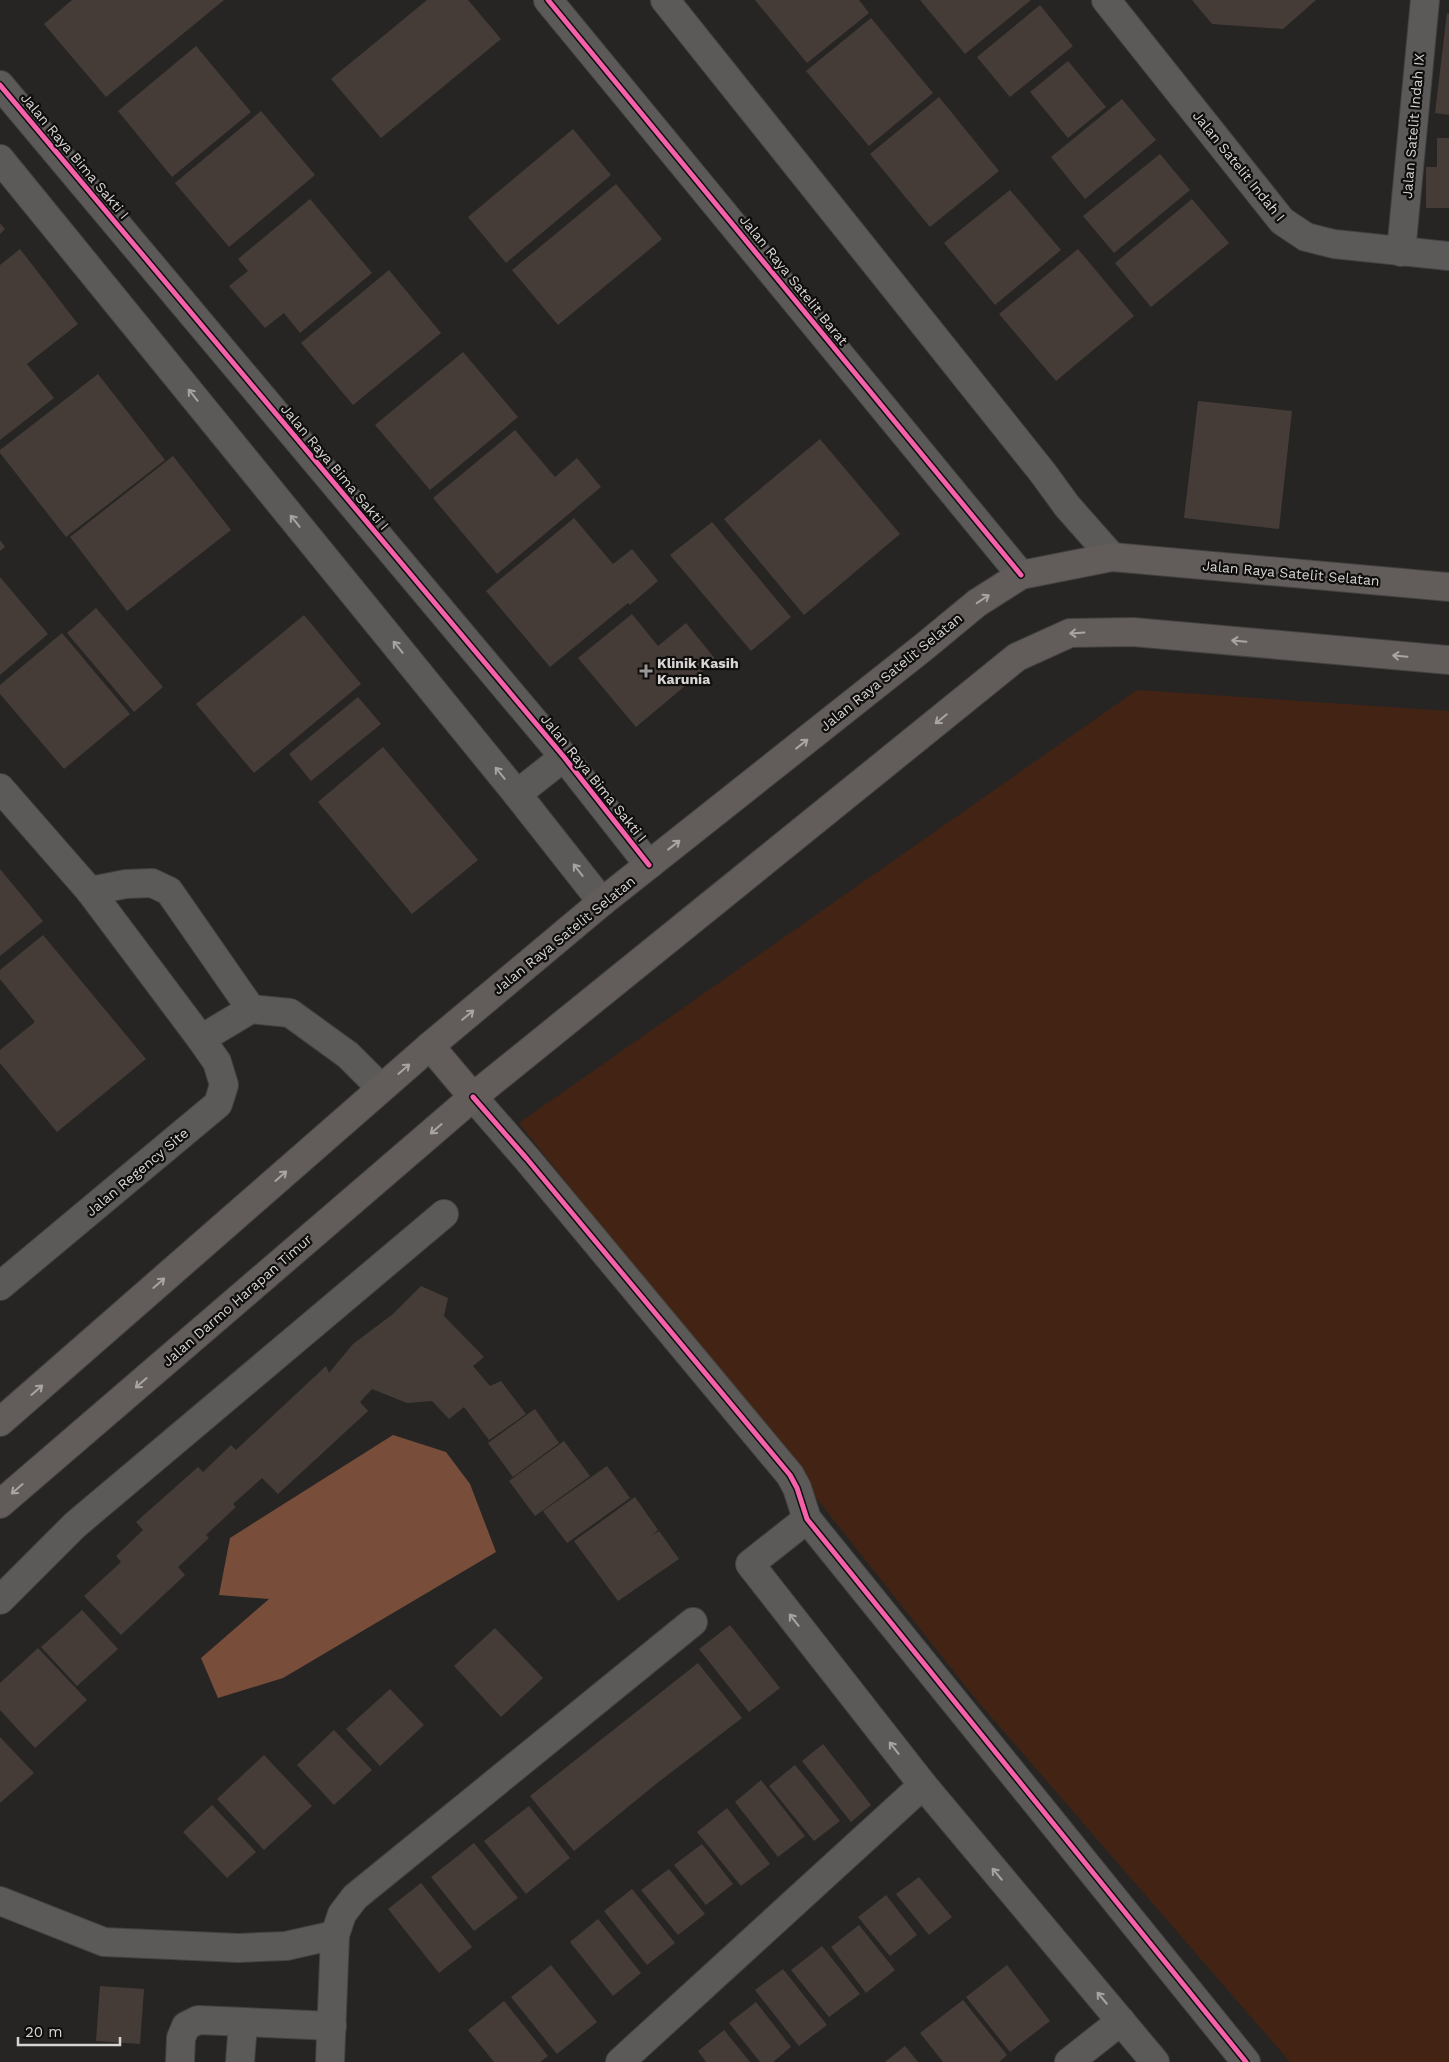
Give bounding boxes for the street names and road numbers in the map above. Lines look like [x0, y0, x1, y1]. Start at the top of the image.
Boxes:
street label: Jalan Satelit Indah IX [1399, 53, 1427, 199]
street label: Jalan Raya Bima Sakti I [18, 90, 132, 222]
street label: Jalan Satelit Indah I [1190, 108, 1288, 224]
street label: Jalan Raya Satelit Barat [737, 212, 851, 348]
street label: Jalan Raya Bima Sakti I [278, 401, 392, 533]
street label: Jalan Raya Satelit Selatan [1202, 557, 1380, 589]
street label: Jalan Raya Satelit Selatan [817, 610, 965, 734]
street label: Jalan Raya Bima Sakti I [538, 711, 650, 845]
street label: Jalan Raya Satelit Selatan [490, 873, 638, 997]
street label: Jalan Regency Site [83, 1125, 191, 1219]
street label: Jalan Darmo Harapan Timur [159, 1231, 315, 1369]

